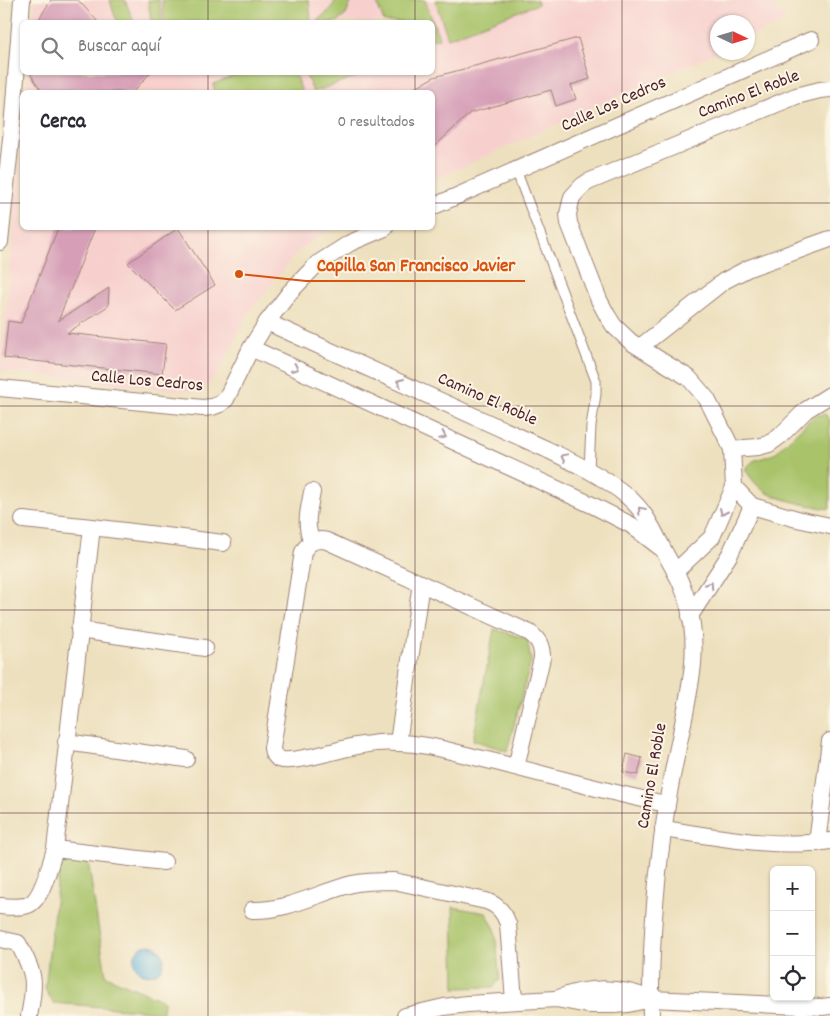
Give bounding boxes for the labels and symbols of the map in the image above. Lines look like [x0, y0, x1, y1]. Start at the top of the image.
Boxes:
north arrow [710, 15, 755, 60]
street label: Camino El Roble [695, 64, 803, 126]
street label: Calle Los Cedros [558, 71, 670, 139]
callout: Capilla San Francisco Javier [306, 247, 525, 281]
text: Capilla San Francisco Javier [317, 254, 516, 281]
one-way arrow [290, 362, 299, 373]
street label: Calle Los Cedros [90, 365, 204, 399]
street label: Camino El Roble [433, 367, 541, 433]
one-way arrow [396, 378, 405, 389]
one-way arrow [438, 430, 447, 440]
one-way arrow [560, 453, 569, 463]
one-way arrow [637, 507, 646, 516]
one-way arrow [718, 507, 729, 516]
one-way arrow [704, 581, 713, 591]
street label: Camino El Roble [631, 721, 675, 831]

